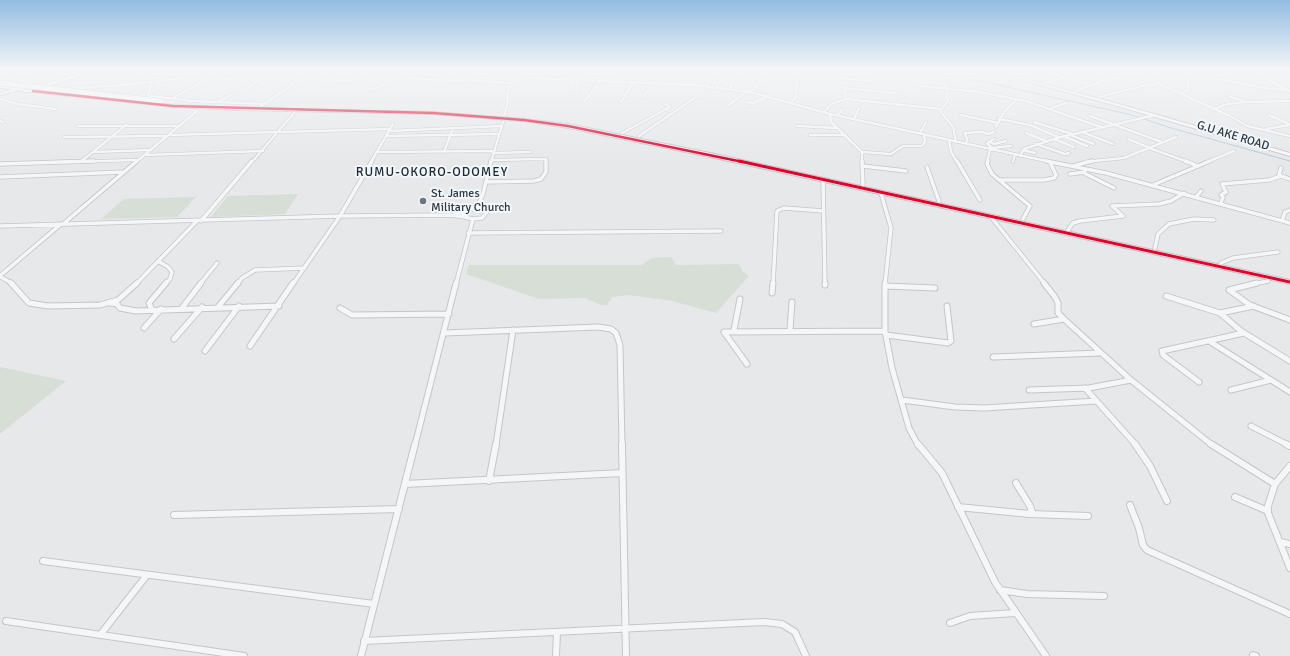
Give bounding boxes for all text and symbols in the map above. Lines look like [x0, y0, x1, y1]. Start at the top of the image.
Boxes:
street label: G.U AKE ROAD [1195, 118, 1271, 154]
district label: RUMU-OKORO-ODOMEY [356, 165, 508, 181]
place label: St. James Military Church [431, 187, 511, 215]
marker: St. James Military Church [418, 196, 428, 206]

